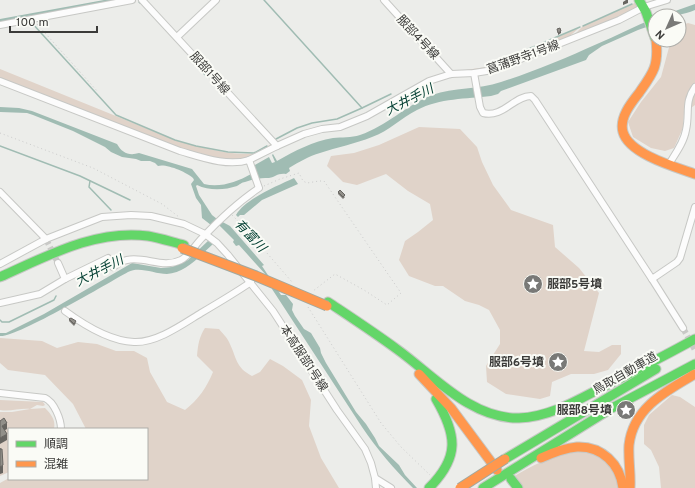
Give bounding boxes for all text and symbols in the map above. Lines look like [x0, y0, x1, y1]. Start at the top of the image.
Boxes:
scale bar [10, 8, 97, 34]
north arrow [647, 8, 687, 48]
street label: 服部4号線 [393, 12, 442, 63]
text: 100 m [16, 15, 49, 31]
text: N [653, 27, 668, 42]
street label: 菖蒲野寺1号線 [485, 37, 562, 79]
street label: 服部1号線 [186, 49, 233, 99]
water label: 大井手川 [383, 81, 438, 120]
water label: 有富川 [230, 217, 270, 258]
water label: 大井手川 [73, 252, 128, 291]
place icon: 服部5号墳 [522, 273, 544, 295]
place label: 服部5号墳 [547, 277, 602, 293]
street label: 本高服部1号線 [276, 322, 331, 395]
street label: 鳥取自動車道 [590, 349, 661, 399]
place icon: 服部6号墳 [547, 351, 569, 373]
place label: 服部6号墳 [489, 355, 544, 371]
place icon: 服部8号墳 [615, 399, 637, 421]
place label: 服部8号墳 [556, 403, 612, 419]
legend [8, 428, 148, 480]
text: 順調 [44, 437, 68, 453]
text: 混雑 [44, 457, 68, 473]

